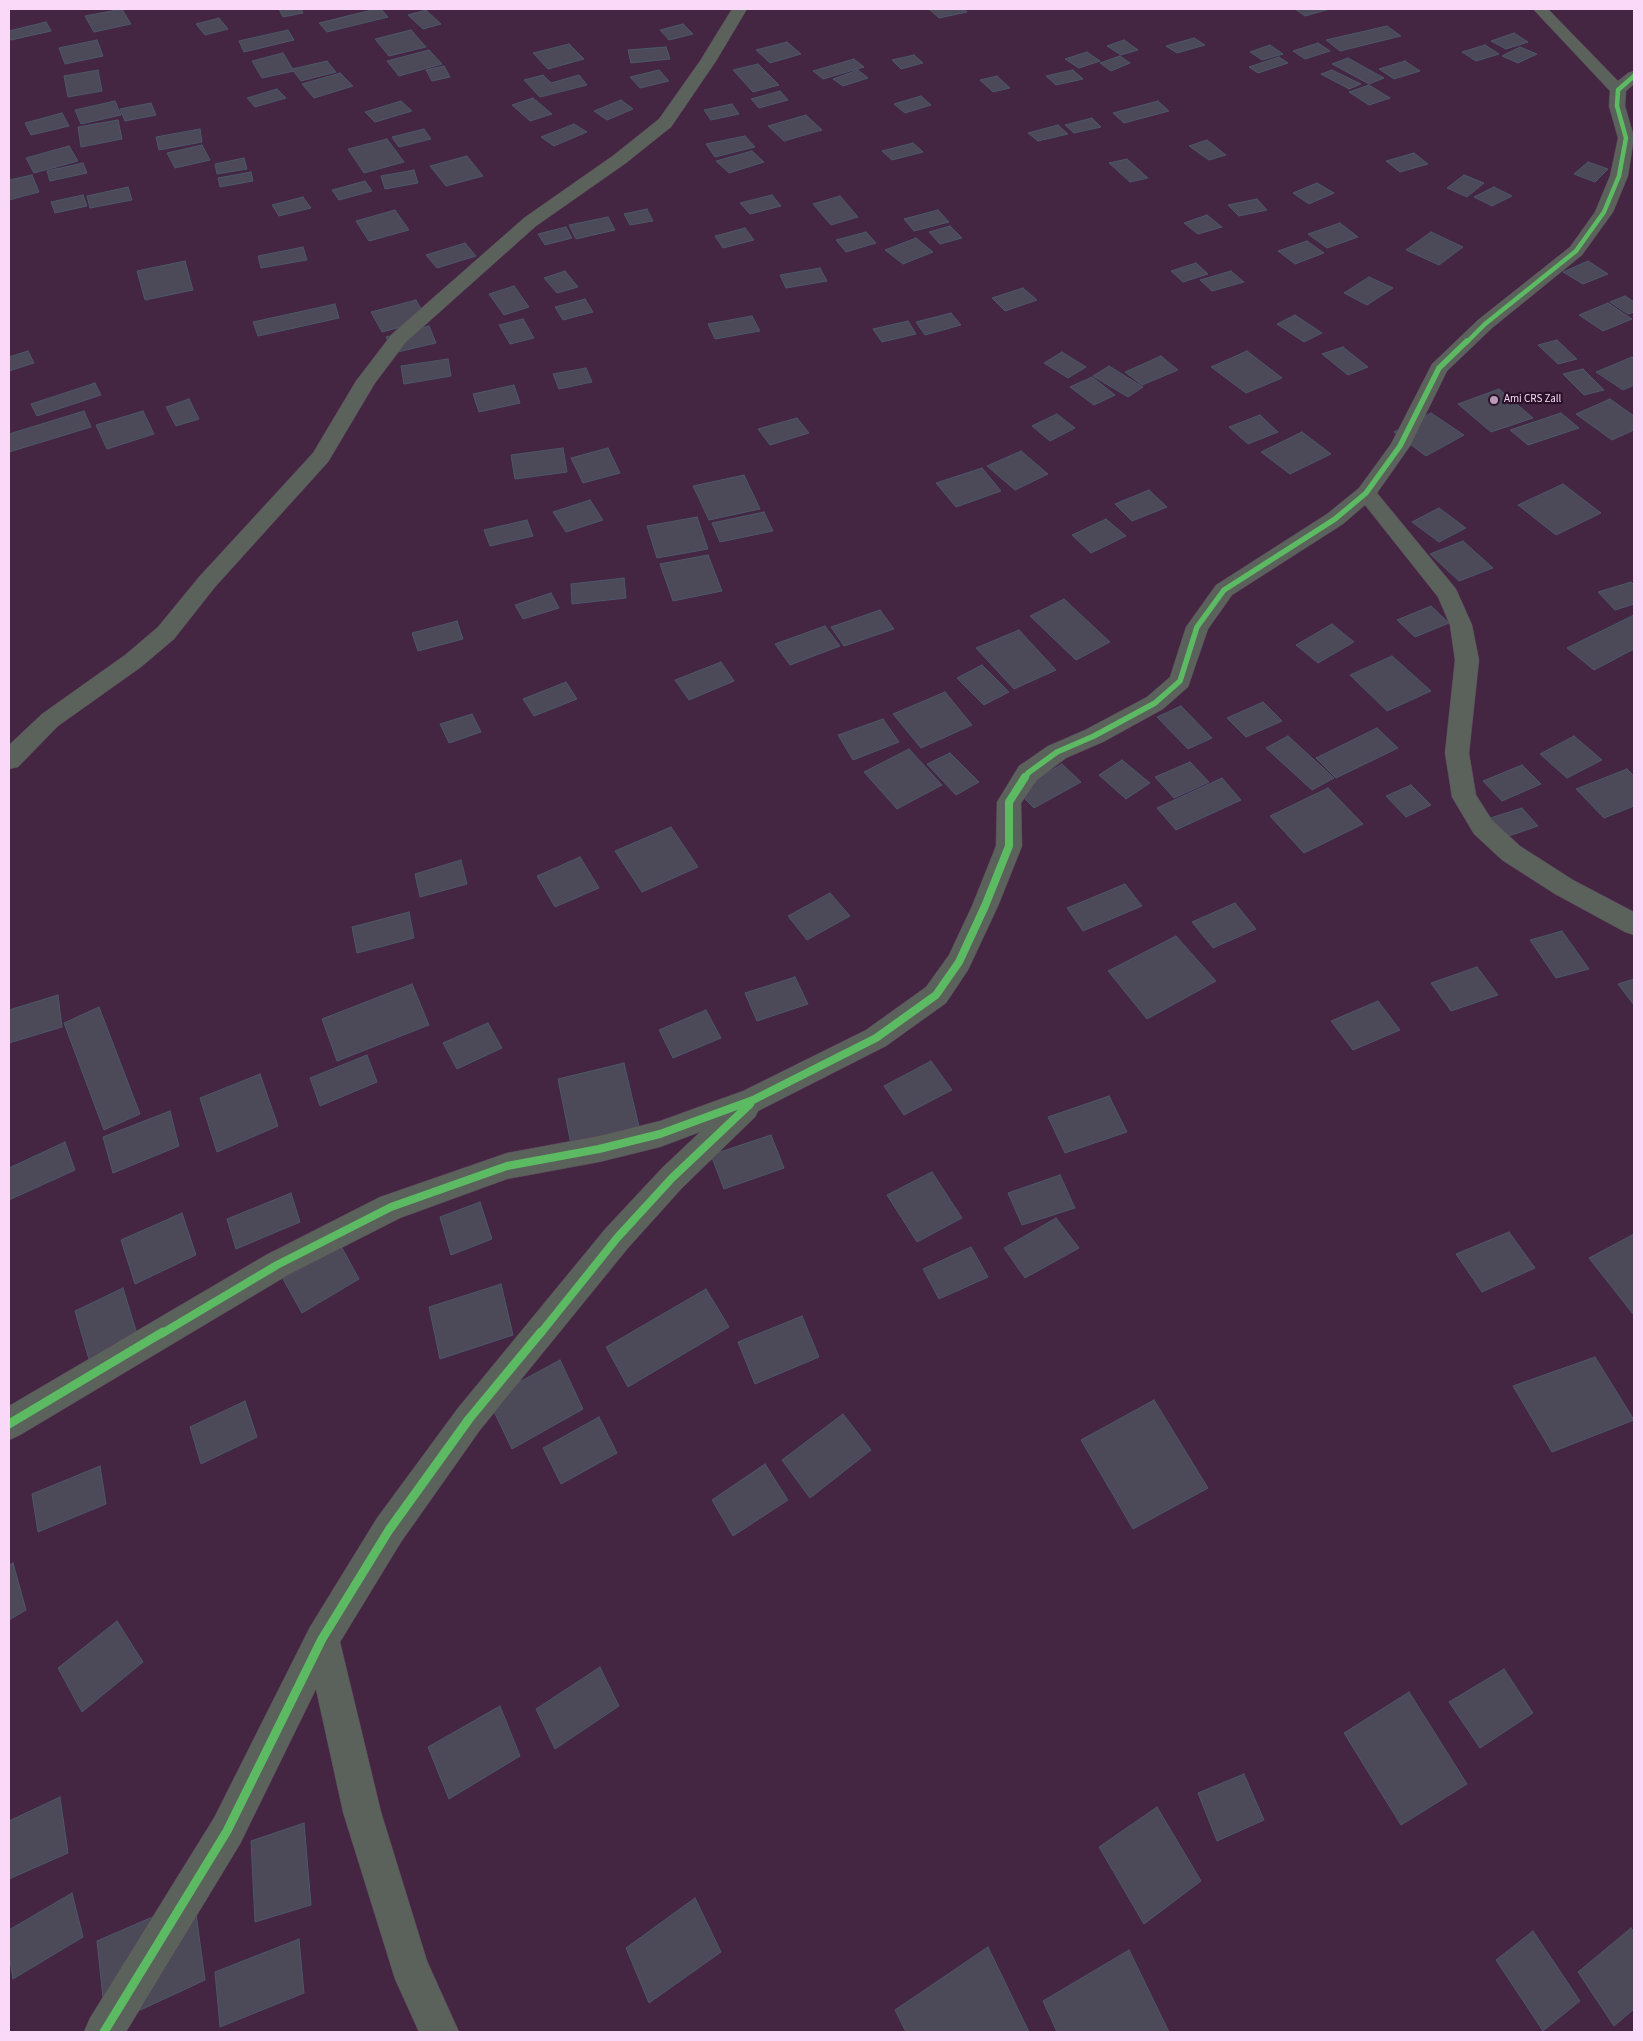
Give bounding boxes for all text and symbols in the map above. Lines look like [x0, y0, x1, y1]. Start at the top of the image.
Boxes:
place label: Ami CRS Zall [1504, 393, 1561, 407]
marker: Ami CRS Zall [1488, 394, 1500, 406]

